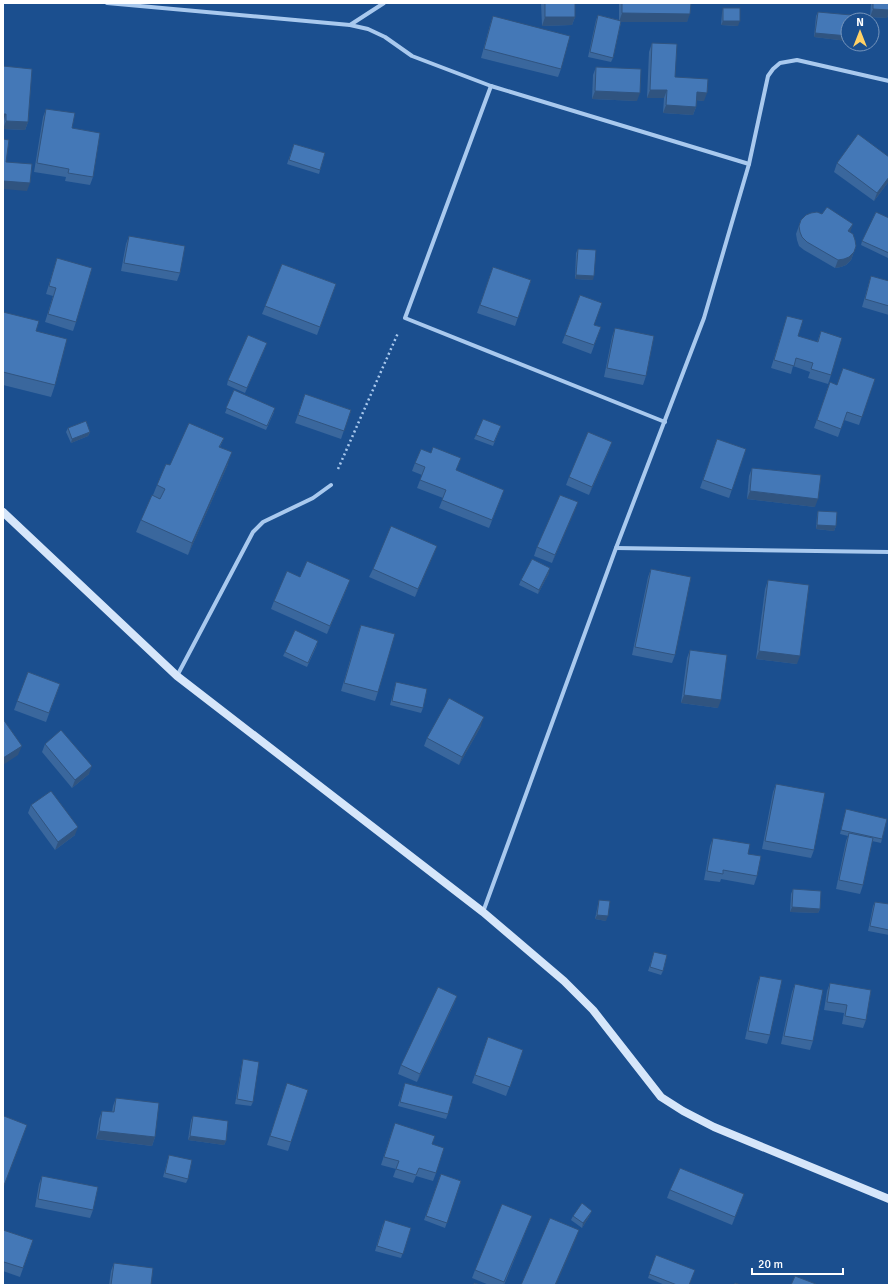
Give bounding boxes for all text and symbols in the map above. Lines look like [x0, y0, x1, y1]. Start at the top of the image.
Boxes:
north arrow [840, 12, 880, 52]
text: N [856, 16, 864, 29]
scale bar [752, 1250, 843, 1276]
text: 20 m [758, 1257, 783, 1272]

